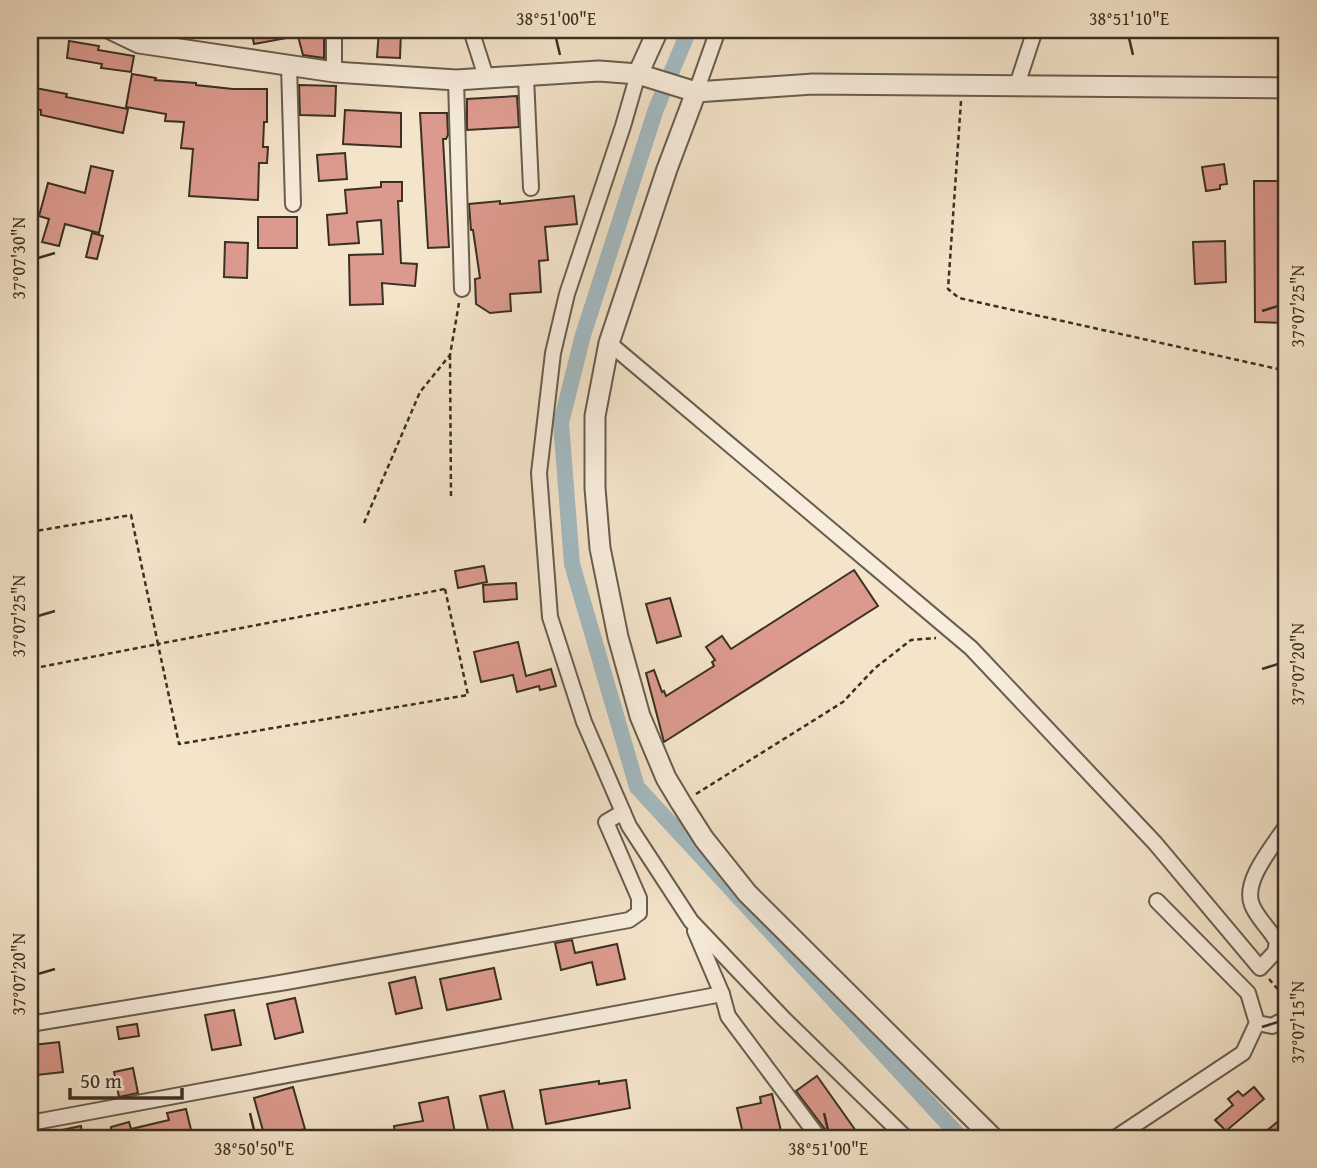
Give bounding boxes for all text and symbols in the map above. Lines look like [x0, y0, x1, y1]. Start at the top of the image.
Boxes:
text: 38°51'00"E [516, 5, 596, 32]
text: 38°51'10"E [1089, 5, 1169, 32]
text: 37°07'30"N [5, 216, 32, 299]
text: 37°07'25"N [1284, 264, 1311, 347]
text: 37°07'25"N [5, 574, 32, 657]
text: 37°07'20"N [1284, 622, 1311, 705]
text: 37°07'20"N [5, 932, 32, 1015]
text: 37°07'15"N [1284, 980, 1311, 1063]
scale bar [70, 1056, 182, 1100]
text: 50 m [80, 1065, 122, 1096]
text: 38°50'50"E [214, 1135, 294, 1162]
text: 38°51'00"E [788, 1135, 868, 1162]

